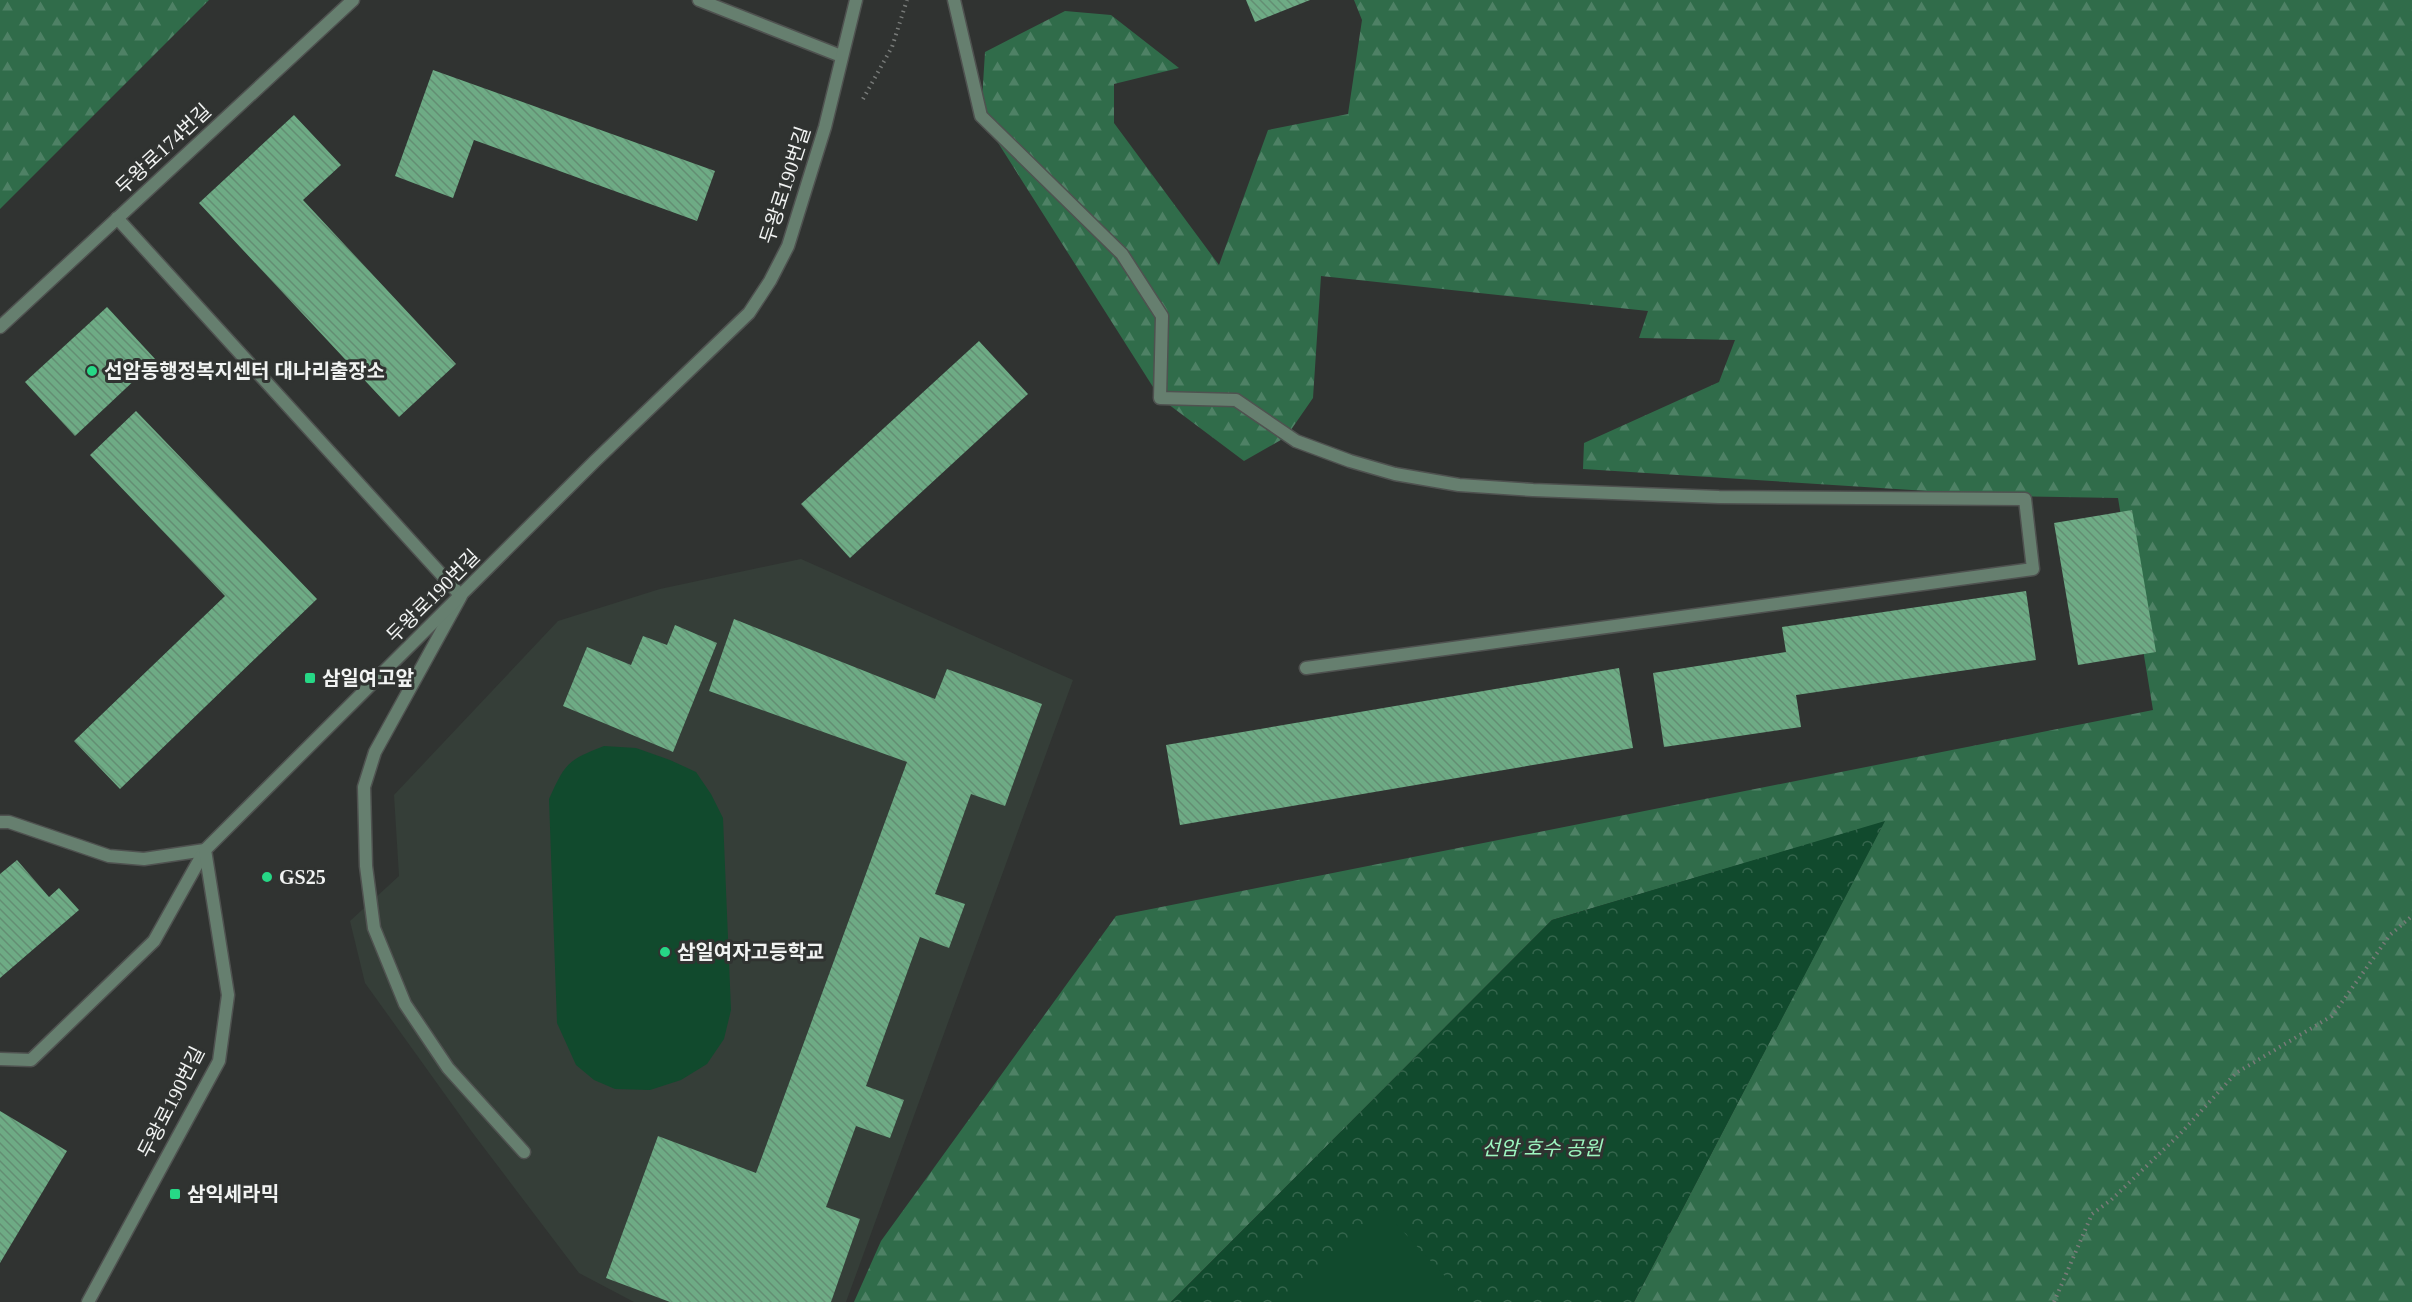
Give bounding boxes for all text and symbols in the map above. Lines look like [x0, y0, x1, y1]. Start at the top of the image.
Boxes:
street label: 두왕로174번길 [111, 99, 215, 199]
street label: 두왕로190번길 [756, 124, 814, 246]
place label: 선암동행정복지센터 대나리출장소 [104, 360, 385, 382]
marker: 선암동행정복지센터 대나리출장소 [85, 364, 99, 378]
street label: 두왕로190번길 [382, 545, 484, 647]
place label: 삼일여고앞 [322, 667, 415, 689]
marker: 삼일여고앞 [303, 671, 317, 685]
place label: GS25 [279, 866, 326, 888]
marker: GS25 [260, 870, 274, 884]
place label: 삼일여자고등학교 [677, 941, 824, 963]
marker: 삼일여자고등학교 [658, 945, 672, 959]
street label: 두왕로190번길 [134, 1043, 208, 1161]
park label: 선암 호수 공원 [1482, 1137, 1604, 1159]
place label: 삼익세라믹 [187, 1183, 279, 1205]
marker: 삼익세라믹 [168, 1187, 182, 1201]

